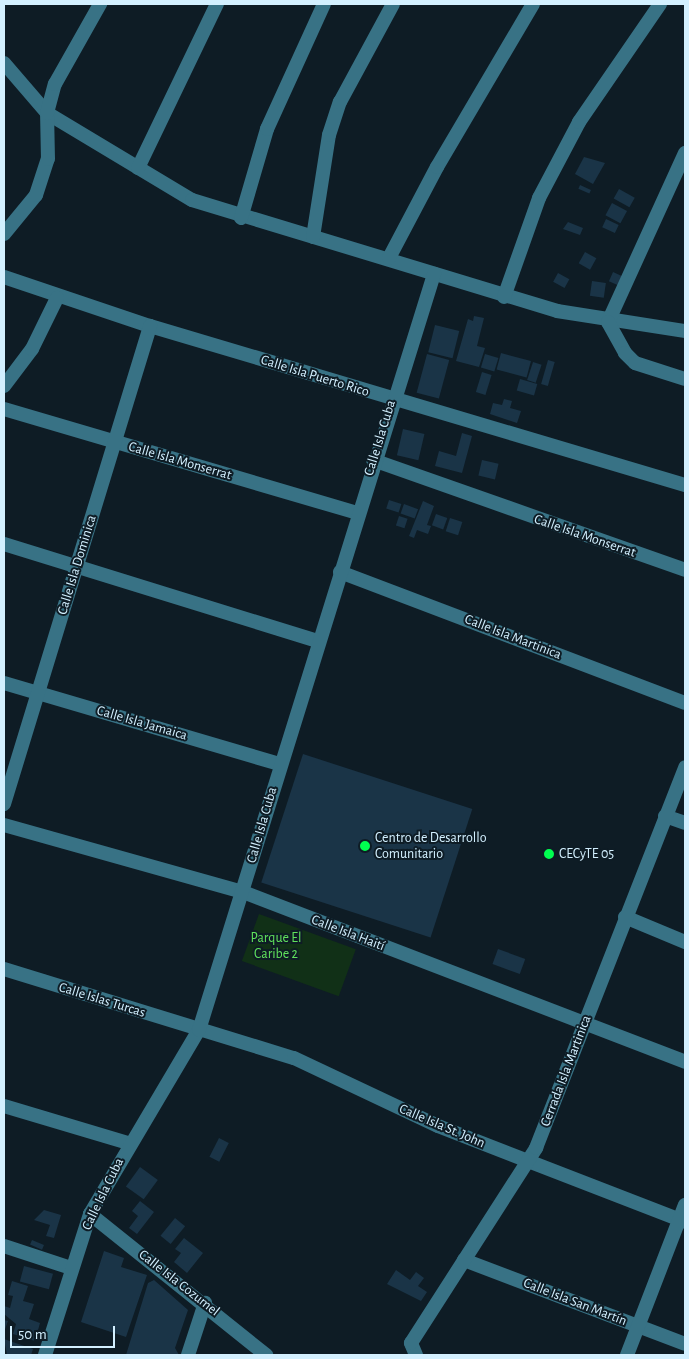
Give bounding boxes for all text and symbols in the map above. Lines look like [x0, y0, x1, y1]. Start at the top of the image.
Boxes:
street label: Calle Isla Puerto Rico [259, 352, 371, 400]
street label: Calle Isla Cuba [361, 398, 399, 478]
street label: Calle Isla Monserrat [126, 438, 234, 484]
street label: Calle Isla Monserrat [532, 511, 638, 561]
street label: Calle Isla Dominica [54, 513, 100, 617]
street label: Calle Isla Martinica [462, 611, 564, 663]
street label: Calle Isla Jamaica [95, 702, 189, 744]
street label: Calle Isla Cuba [243, 785, 281, 865]
place label: Centro de Desarrollo Comunitario [375, 830, 487, 862]
marker: Centro de Desarrollo Comunitario [359, 840, 371, 852]
place label: CECyTE 05 [559, 846, 614, 862]
marker: CECyTE 05 [543, 848, 555, 860]
street label: Calle Isla Haití [309, 911, 387, 955]
park label: Parque El Caribe 2 [251, 930, 301, 962]
street label: Calle Islas Turcas [57, 979, 147, 1021]
street label: Cerrada Isla Martinica [537, 1013, 595, 1129]
street label: Calle Isla St. John [396, 1100, 488, 1152]
street label: Calle Isla Cuba [78, 1155, 128, 1233]
street label: Calle Isla Cozumel [135, 1246, 223, 1320]
street label: Calle Isla San Martín [521, 1275, 629, 1329]
scale bar [12, 1316, 118, 1348]
text: 50 m [18, 1327, 47, 1342]

